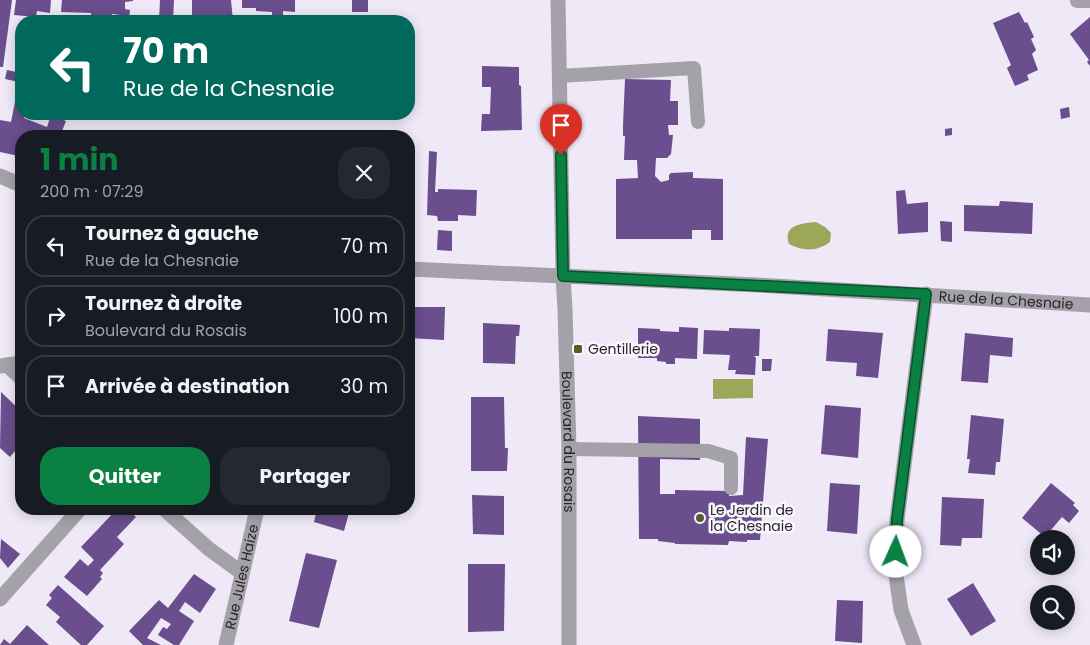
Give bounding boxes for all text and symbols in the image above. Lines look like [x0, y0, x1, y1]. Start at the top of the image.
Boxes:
text: 70 m [123, 26, 209, 75]
icon: left [40, 35, 105, 100]
text: Rue de la Chesnaie [123, 73, 335, 104]
pin [540, 104, 582, 155]
icon: arrive [547, 111, 575, 139]
text: 1 min [40, 138, 118, 181]
button: close [338, 147, 390, 199]
text: 200 m · 07:29 [40, 180, 143, 203]
text: Tournez à gauche [85, 220, 259, 247]
icon: left [42, 232, 70, 260]
text: 70 m [341, 233, 388, 260]
text: Rue de la Chesnaie [85, 249, 239, 272]
street label: Rue de la Chesnaie [938, 286, 1074, 314]
text: Tournez à droite [85, 290, 242, 317]
icon: right [42, 302, 70, 330]
text: 100 m [333, 303, 388, 330]
text: Boulevard du Rosais [85, 319, 247, 342]
place label: Gentillerie [588, 339, 658, 359]
marker: Gentillerie [572, 343, 584, 355]
street label: Boulevard du Rosais [557, 371, 579, 513]
icon: arrive [42, 372, 70, 400]
text: Arrivée à destination [85, 373, 290, 400]
text: 30 m [340, 373, 388, 400]
button: Quitter [40, 447, 210, 505]
button: Partager [220, 447, 390, 505]
place label: Le Jerdin de la Chesnaie [710, 500, 794, 536]
marker: Le Jerdin de la Chesnaie [694, 512, 706, 524]
street label: Rue Jules Haize [220, 522, 263, 631]
position arrow [869, 525, 921, 577]
map controls [1030, 530, 1075, 630]
button: sound [1030, 530, 1075, 575]
button: search [1030, 585, 1075, 630]

